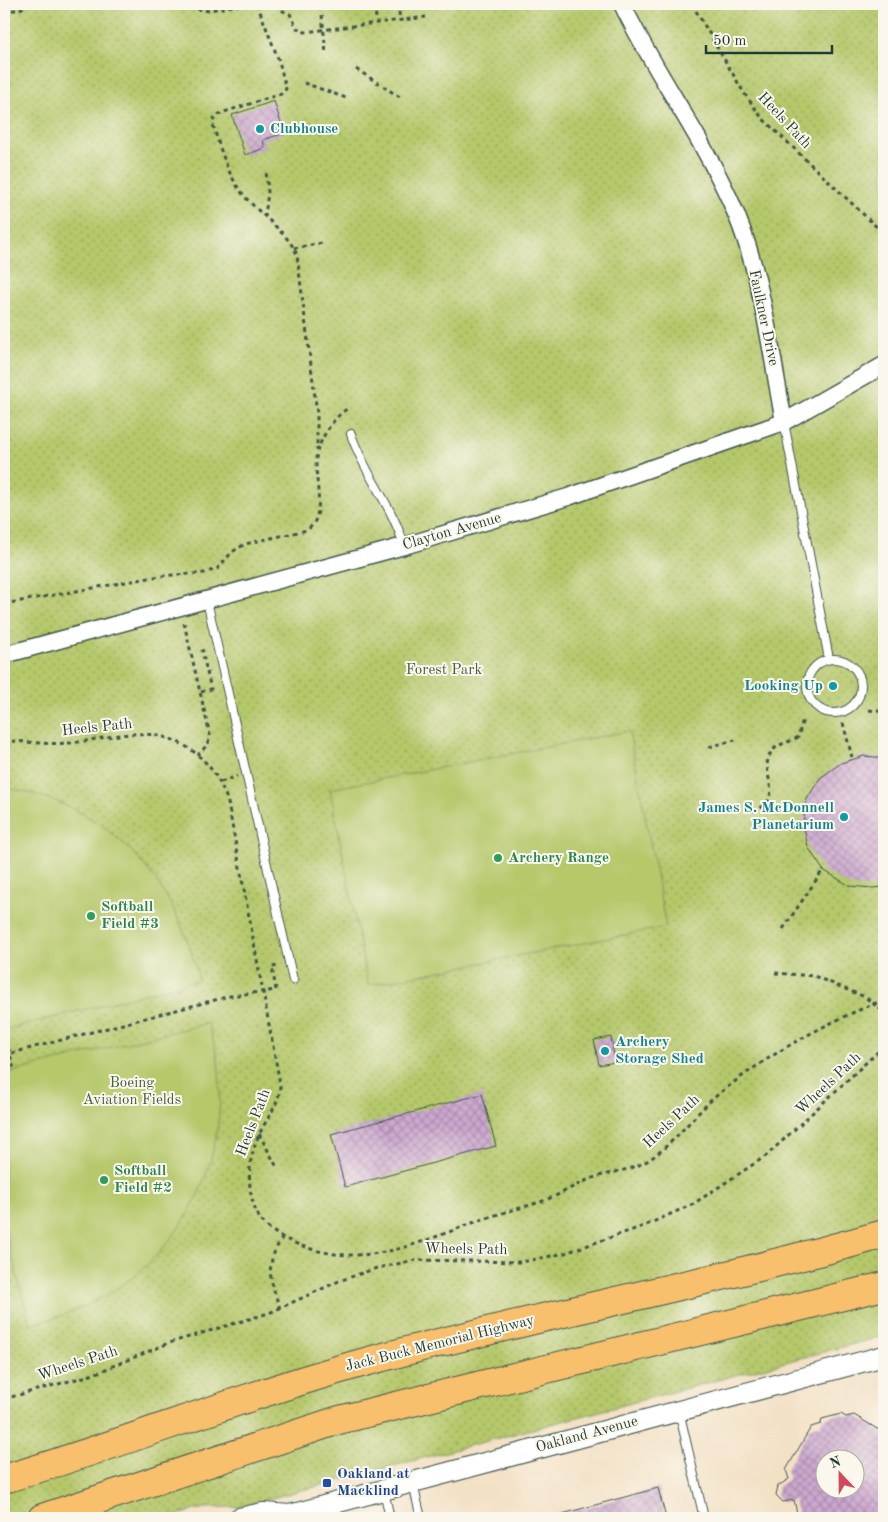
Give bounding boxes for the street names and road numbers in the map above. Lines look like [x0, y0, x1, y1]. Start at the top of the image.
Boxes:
street label: Heels Path [754, 90, 814, 152]
street label: Faulkner Drive [745, 269, 781, 367]
street label: Clayton Avenue [401, 511, 503, 553]
street label: Heels Path [61, 717, 133, 739]
street label: Wheels Path [793, 1050, 865, 1118]
street label: Heels Path [234, 1087, 274, 1159]
street label: Heels Path [641, 1092, 703, 1152]
street label: Wheels Path [424, 1242, 508, 1258]
street label: Jack Buck Memorial Highway [344, 1313, 536, 1375]
street label: Wheels Path [36, 1344, 120, 1384]
street label: Oakland Avenue [534, 1414, 640, 1456]

